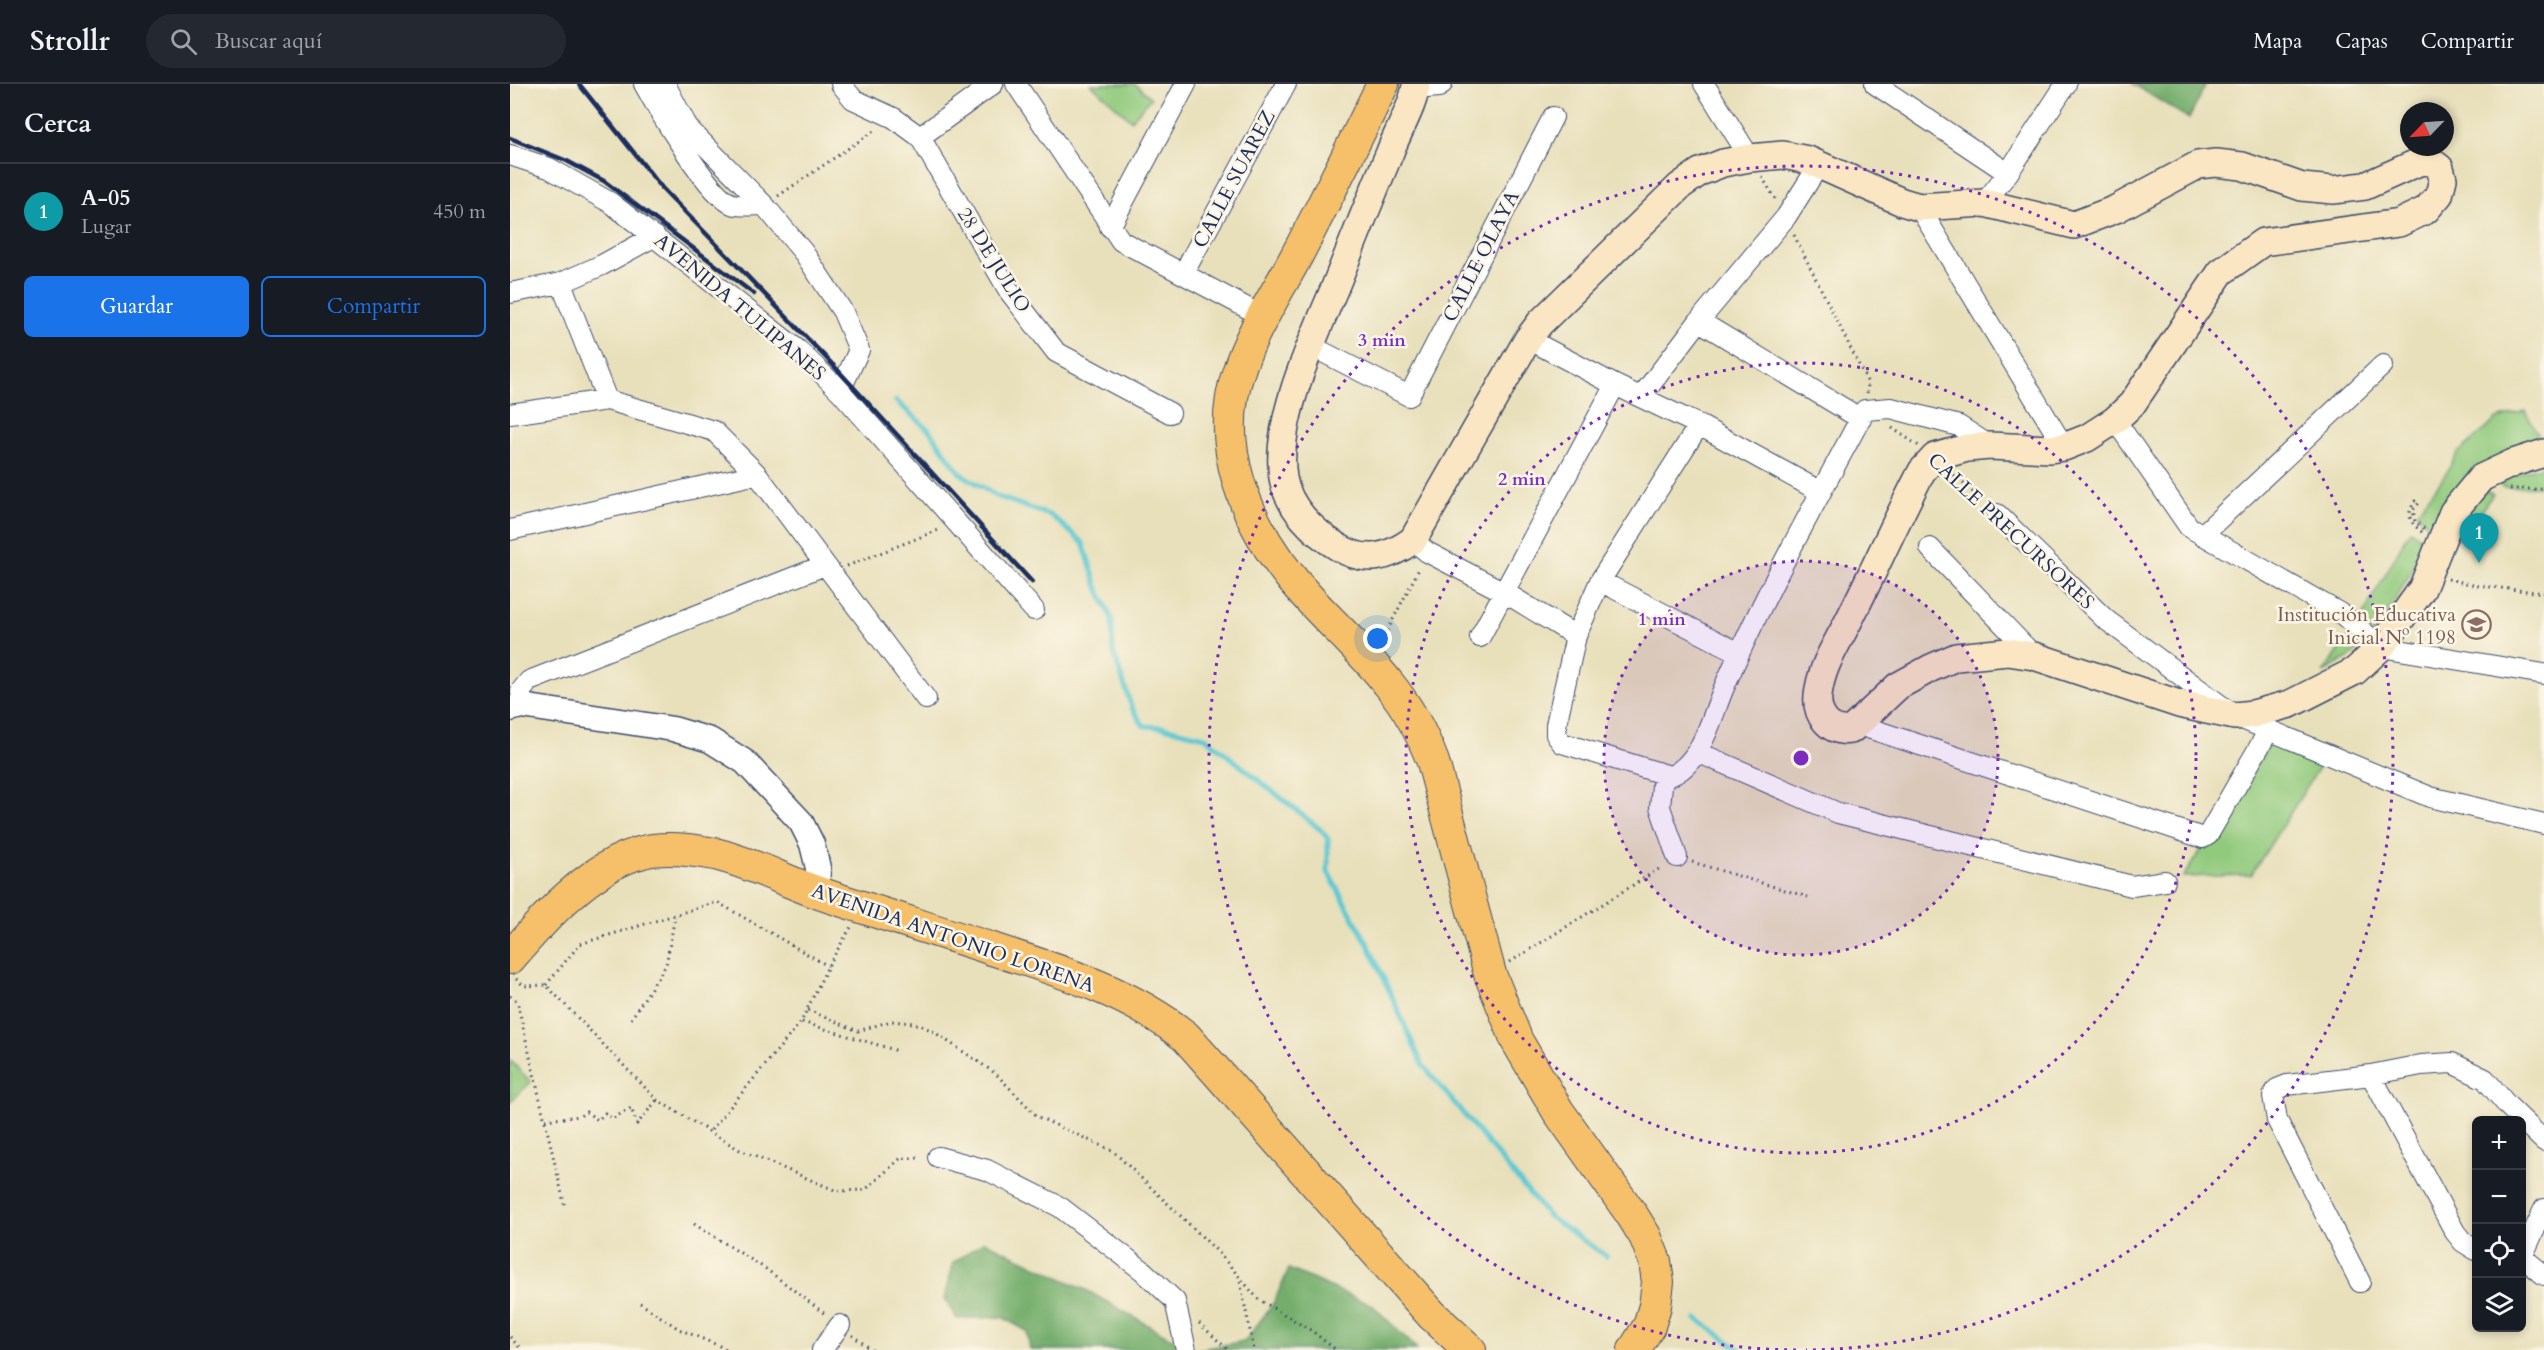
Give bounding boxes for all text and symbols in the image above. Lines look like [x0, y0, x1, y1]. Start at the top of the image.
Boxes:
search box [146, 14, 566, 68]
text: Strollr [30, 22, 110, 60]
icon: search [167, 25, 200, 58]
text: Buscar aquí [215, 26, 322, 56]
text: Mapa [2253, 27, 2302, 56]
text: Capas [2335, 27, 2388, 56]
text: Compartir [2421, 27, 2514, 56]
north arrow [2400, 102, 2454, 156]
street label: CALLE SUAREZ [1186, 105, 1282, 253]
text: Cerca [24, 106, 91, 141]
text: A-05 [81, 183, 131, 213]
street label: CALLE OLAYA [1436, 185, 1526, 326]
text: 1 [38, 198, 49, 225]
text: 450 m [433, 198, 486, 225]
street label: 28 DE JULIO [951, 202, 1037, 318]
text: Lugar [81, 213, 131, 240]
street label: AVENIDA TULIPANES [648, 227, 832, 387]
button: Guardar [24, 276, 249, 337]
button: Compartir [261, 276, 486, 337]
text: 3 min [1358, 328, 1406, 353]
street label: CALLE PRECURSORES [1922, 447, 2100, 615]
text: 2 min [1498, 467, 1546, 492]
pin: 1 [2460, 514, 2498, 563]
place label: Institución Educativa Inicial Nº 1198 [2277, 601, 2456, 651]
text: 1 min [1638, 607, 1686, 632]
school or university icon: Institución Educativa Inicial Nº 1198 [2461, 609, 2493, 641]
your location [1363, 624, 1392, 653]
centre of rings [1791, 748, 1811, 768]
street label: AVENIDA ANTONIO LORENA [808, 877, 1099, 999]
map controls [2472, 1116, 2526, 1332]
button: + [2472, 1116, 2526, 1170]
button: − [2472, 1170, 2526, 1224]
button: locate [2472, 1224, 2526, 1278]
button: layers [2472, 1278, 2526, 1332]

